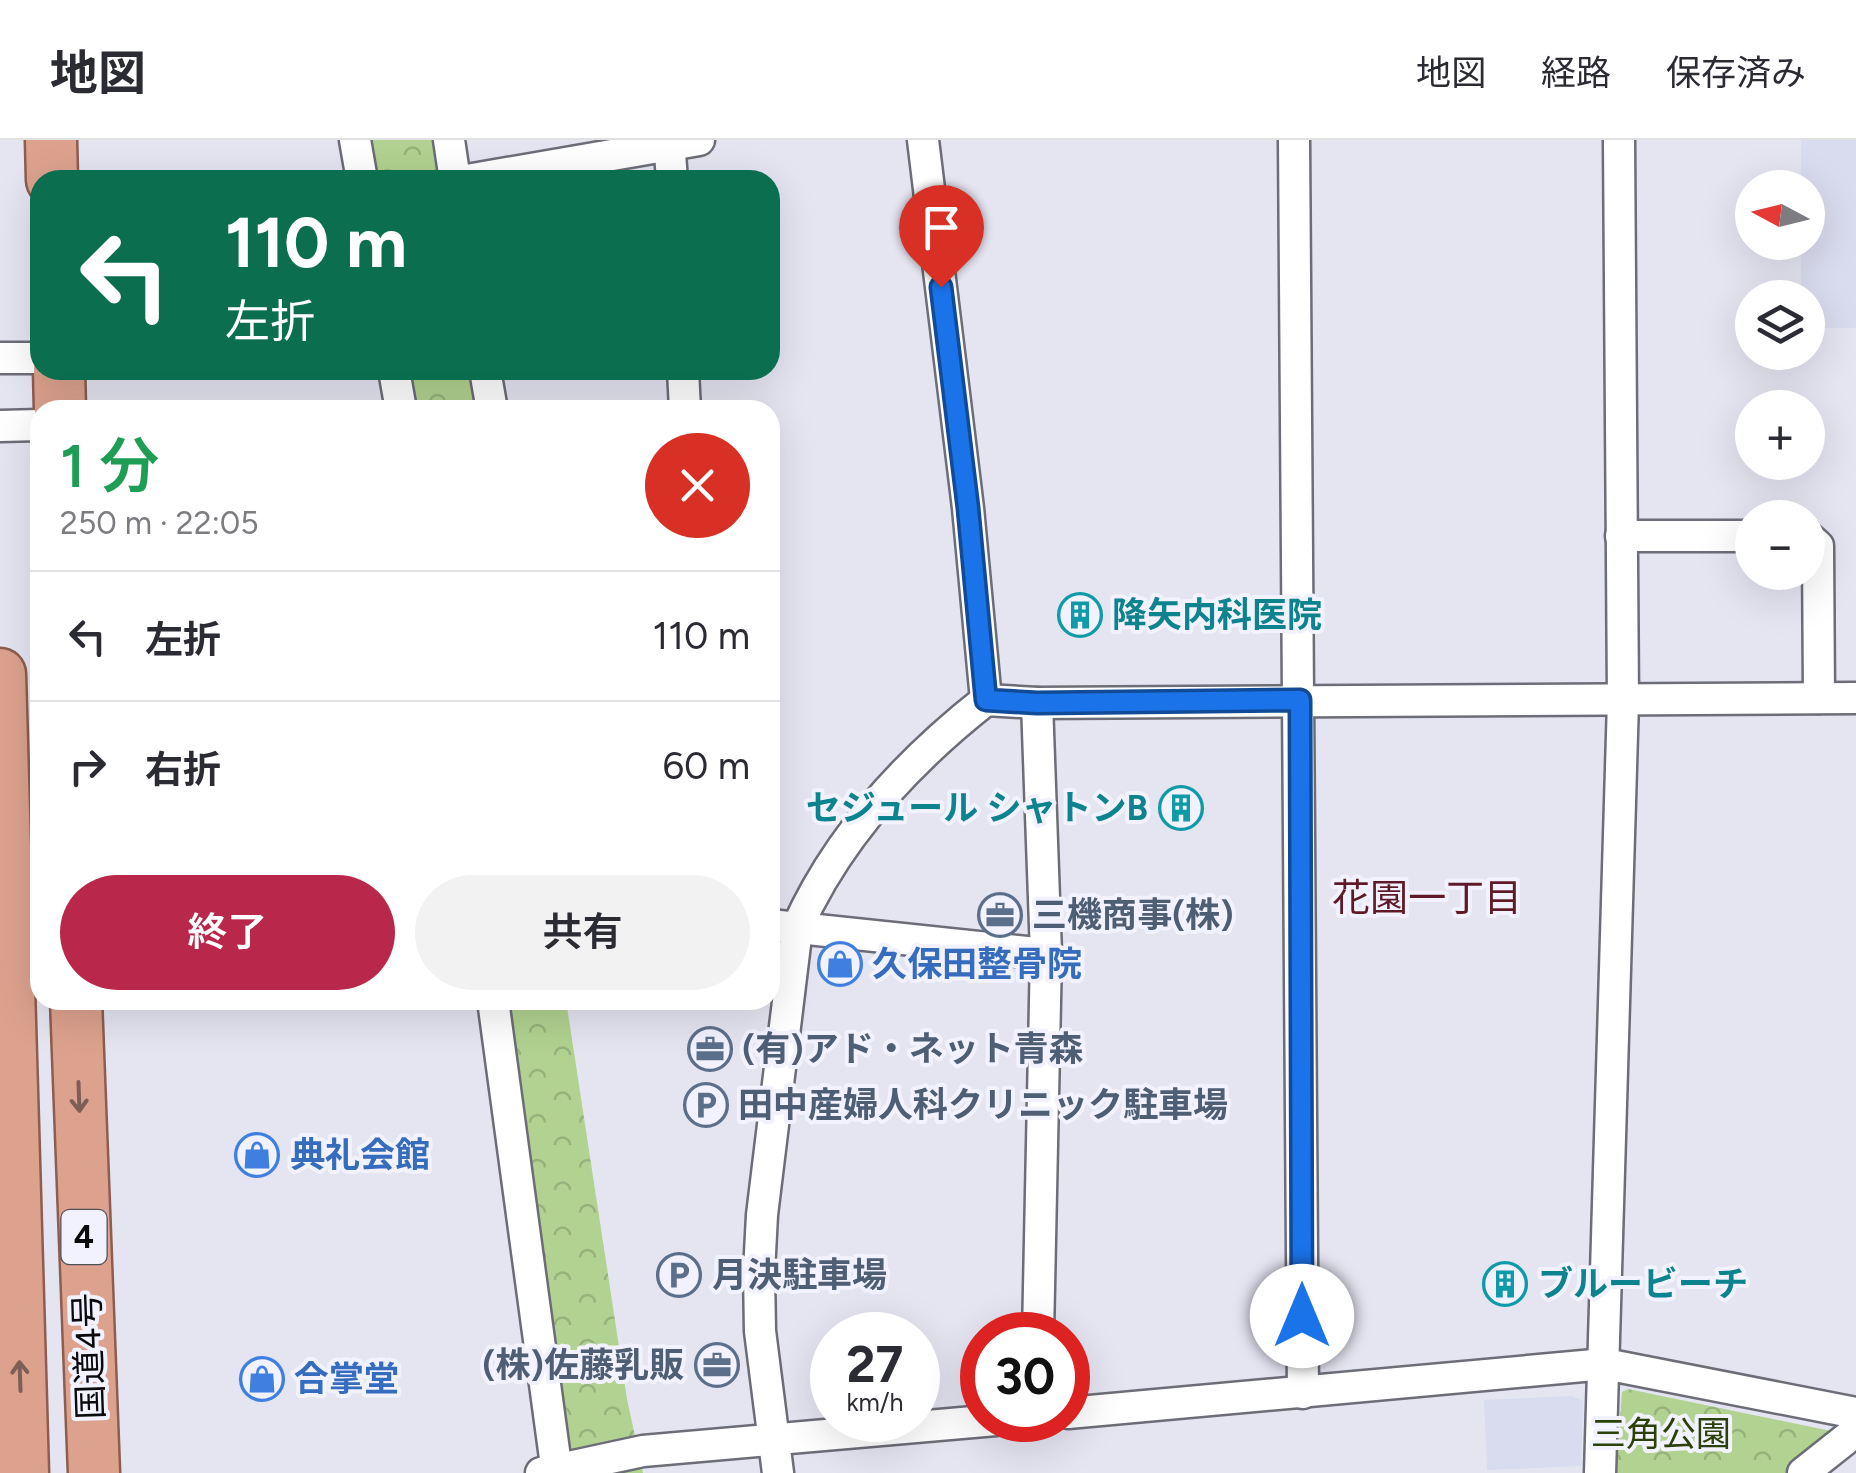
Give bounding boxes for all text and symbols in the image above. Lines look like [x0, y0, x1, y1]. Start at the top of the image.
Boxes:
text: 地図 [50, 44, 146, 102]
text: 地図 [1416, 52, 1486, 94]
text: 経路 [1541, 52, 1611, 94]
text: 保存済み [1666, 52, 1806, 94]
north arrow [1735, 170, 1825, 260]
map controls [1735, 170, 1825, 590]
pin [899, 185, 984, 288]
text: 110 m [225, 200, 407, 285]
icon: arrive [914, 200, 969, 255]
icon: left [60, 210, 190, 340]
button: layers [1735, 280, 1825, 370]
text: 左折 [225, 294, 315, 348]
button: + [1735, 390, 1825, 480]
text: 1 分 [60, 430, 160, 502]
button: close [645, 433, 750, 538]
button: − [1735, 500, 1825, 590]
text: 250 m · 22:05 [60, 504, 259, 542]
building icon: 降矢内科医院 [1057, 592, 1103, 638]
place label: 降矢内科医院 [1112, 594, 1322, 636]
icon: left [60, 609, 115, 664]
text: 110 m [653, 613, 750, 659]
text: 左折 [145, 617, 221, 663]
icon: right [60, 739, 115, 794]
text: 60 m [662, 743, 750, 789]
text: 右折 [145, 747, 221, 793]
building icon: セジュール シャトンB [1158, 785, 1204, 831]
place label: セジュール シャトンB [806, 787, 1148, 829]
button: 終了 [60, 875, 395, 990]
button: 共有 [415, 875, 750, 990]
district label: 花園一丁目 [1332, 875, 1522, 921]
office icon: 三機商事(株) [977, 892, 1023, 938]
place label: 三機商事(株) [1032, 894, 1234, 936]
shop icon: 久保田整骨院 [817, 941, 863, 987]
place label: 久保田整骨院 [872, 943, 1082, 985]
office icon: (有)アド・ネット青森 [687, 1026, 733, 1072]
place label: (有)アド・ネット青森 [742, 1028, 1084, 1070]
one-way arrow [70, 1081, 89, 1113]
parking icon: 田中産婦人科クリニック駐車場 [683, 1082, 729, 1128]
place label: 田中産婦人科クリニック駐車場 [738, 1084, 1228, 1126]
shop icon: 典礼会館 [234, 1132, 280, 1178]
place label: 典礼会館 [290, 1134, 430, 1176]
road number: 4 [62, 1210, 106, 1264]
parking icon: 月決駐車場 [656, 1252, 702, 1298]
place label: 月決駐車場 [712, 1254, 887, 1296]
building icon: ブルービーチ [1482, 1261, 1528, 1307]
place label: ブルービーチ [1538, 1263, 1748, 1305]
position arrow [1250, 1264, 1354, 1368]
street label: 国道4号 [66, 1292, 112, 1420]
speed limit sign: 30 [960, 1312, 1090, 1442]
text: 27 [847, 1334, 903, 1395]
office icon: (株)佐藤乳販 [694, 1342, 740, 1388]
place label: (株)佐藤乳販 [482, 1344, 684, 1386]
shop icon: 合掌堂 [239, 1356, 285, 1402]
place label: 合掌堂 [294, 1358, 399, 1400]
one-way arrow [10, 1360, 29, 1392]
text: km/h [846, 1387, 904, 1417]
park label: 三角公園 [1591, 1413, 1731, 1455]

